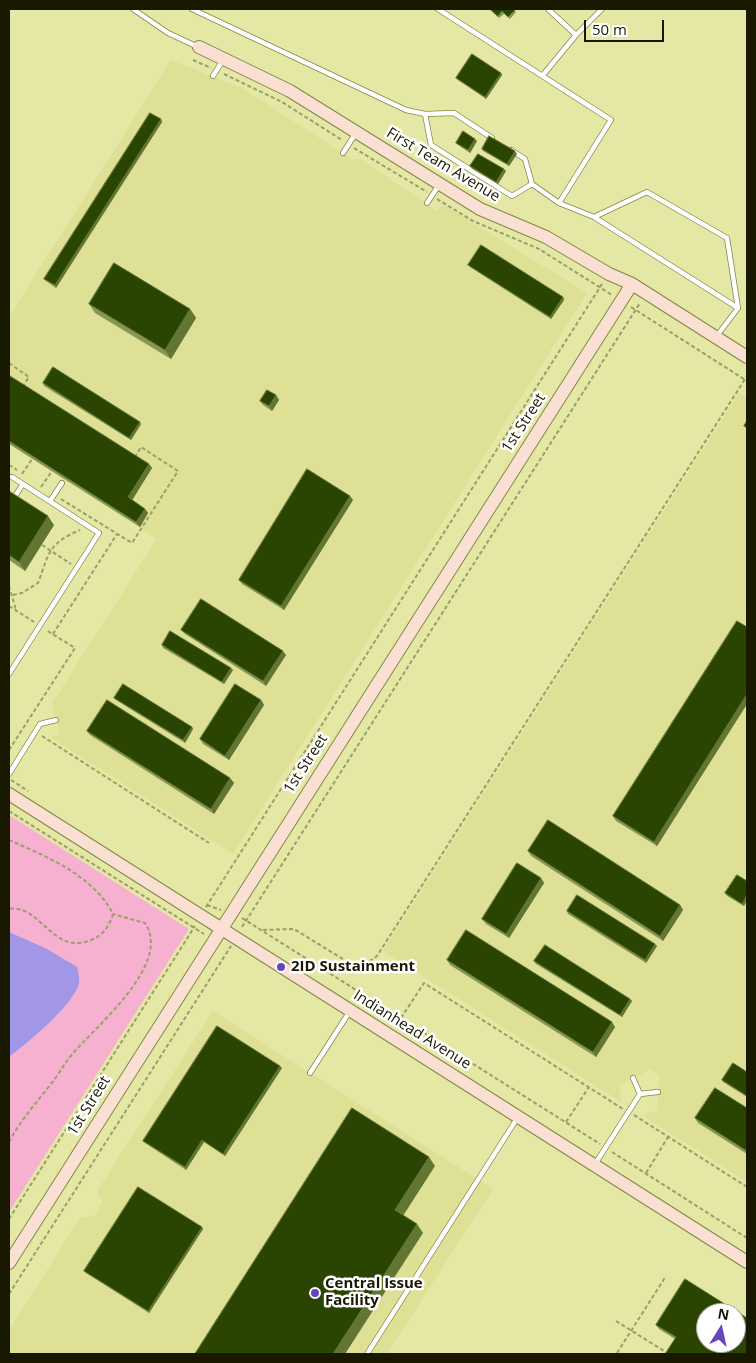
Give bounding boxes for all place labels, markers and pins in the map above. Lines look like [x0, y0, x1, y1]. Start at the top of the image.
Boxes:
place label: 2ID Sustainment [291, 958, 415, 976]
marker: 2ID Sustainment [275, 961, 287, 973]
place label: Central Issue Facility [325, 1275, 423, 1310]
marker: Central Issue Facility [309, 1287, 321, 1299]

